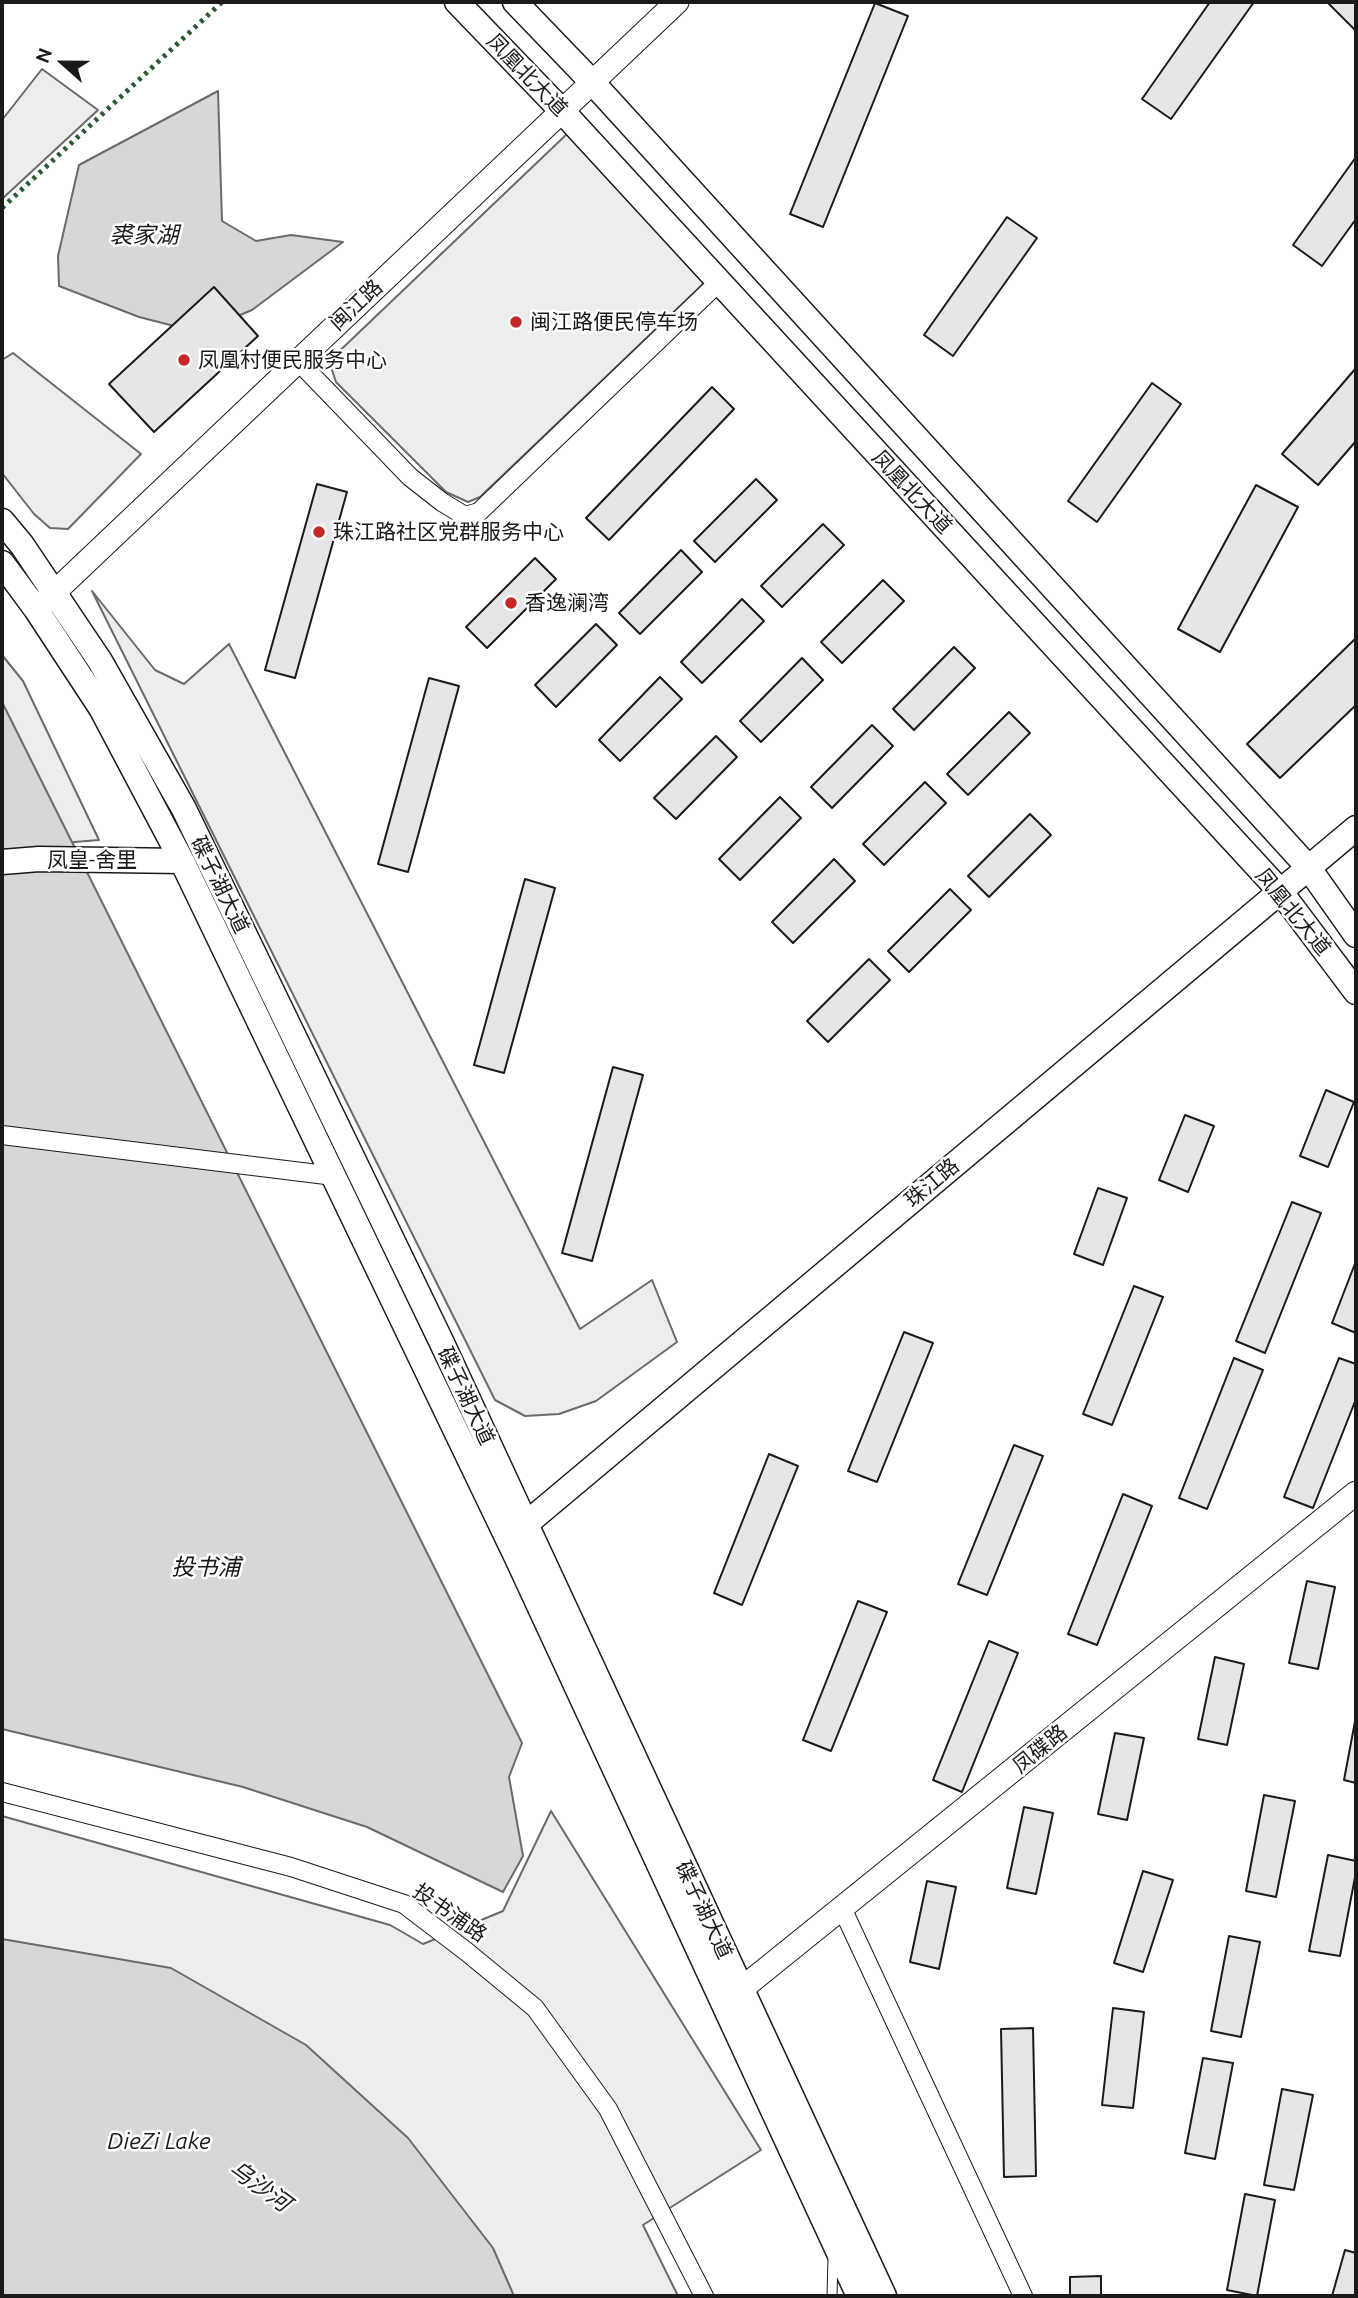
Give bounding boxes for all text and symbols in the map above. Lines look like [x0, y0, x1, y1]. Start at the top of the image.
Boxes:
north arrow [28, 28, 98, 98]
street label: 凤凰北大道 [481, 28, 573, 122]
text: N [31, 45, 56, 66]
water label: 裘家湖 [110, 221, 178, 249]
street label: 闽江路 [324, 274, 388, 336]
place label: 闽江路便民停车场 [530, 309, 698, 335]
marker: 闽江路便民停车场 [508, 314, 524, 330]
place label: 凤凰村便民服务中心 [198, 347, 387, 373]
marker: 凤凰村便民服务中心 [176, 352, 192, 368]
street label: 凤凰北大道 [867, 445, 957, 539]
place label: 珠江路社区党群服务中心 [333, 519, 564, 545]
marker: 珠江路社区党群服务中心 [311, 524, 327, 540]
place label: 香逸澜湾 [525, 590, 609, 616]
marker: 香逸澜湾 [503, 595, 519, 611]
street label: 碟子湖大道 [186, 832, 254, 938]
street label: 凤皇-舍里 [47, 847, 137, 873]
street label: 凤凰北大道 [1250, 863, 1336, 961]
street label: 珠江路 [900, 1153, 964, 1213]
street label: 碟子湖大道 [432, 1343, 500, 1449]
water label: 投书浦 [172, 1553, 240, 1581]
street label: 凤碟路 [1008, 1719, 1072, 1779]
street label: 碟子湖大道 [670, 1857, 738, 1963]
street label: 投书浦路 [408, 1879, 492, 1947]
water label: DieZi Lake [107, 2127, 211, 2155]
water label: 乌沙河 [224, 2155, 296, 2217]

